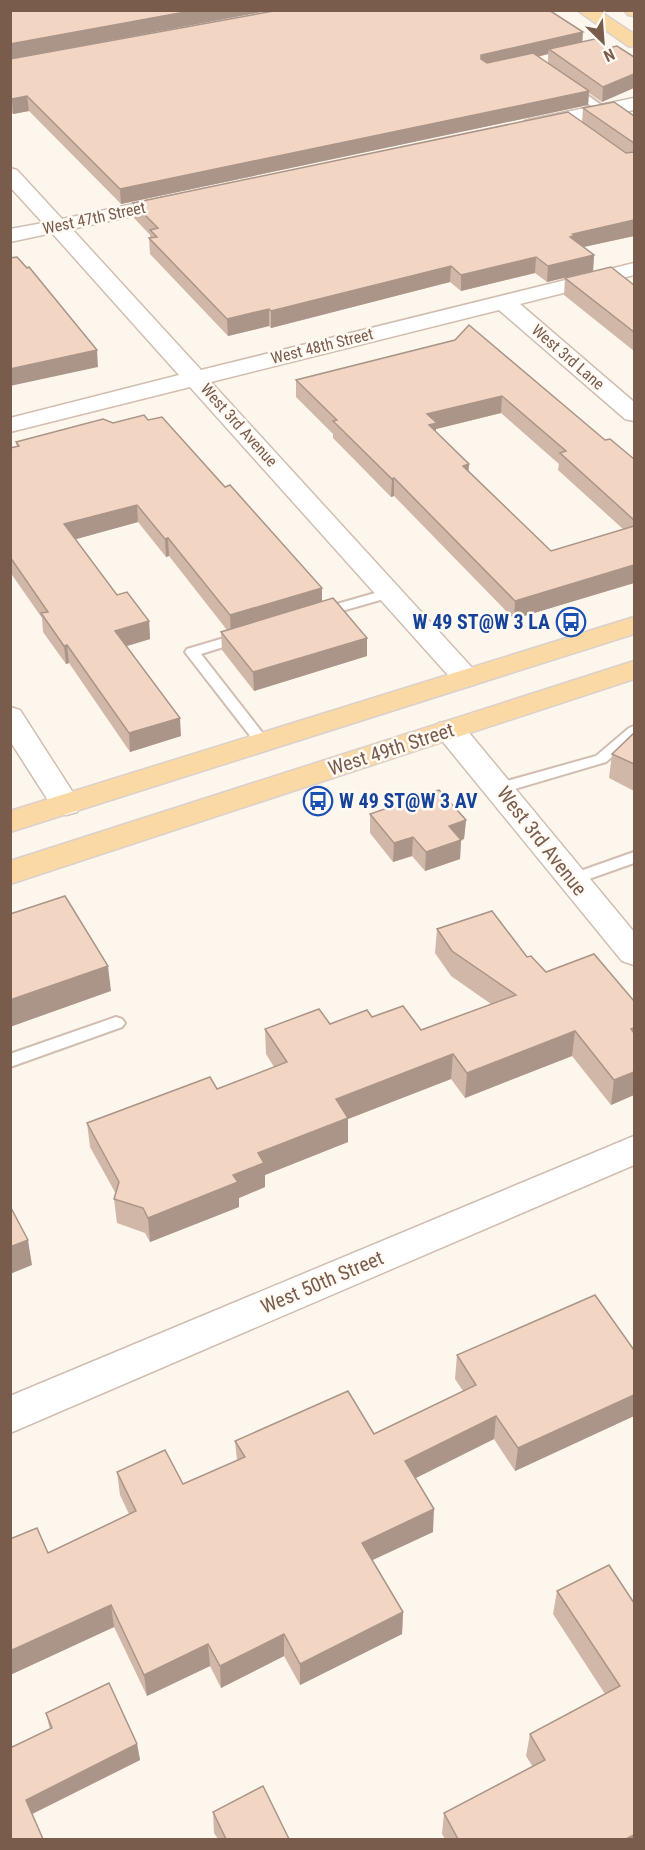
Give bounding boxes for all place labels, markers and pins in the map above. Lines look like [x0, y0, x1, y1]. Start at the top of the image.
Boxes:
bus stop icon: W 49 ST@W 3 LA [555, 606, 587, 638]
place label: W 49 ST@W 3 LA [413, 610, 550, 634]
bus stop icon: W 49 ST@W 3 AV [302, 785, 334, 817]
place label: W 49 ST@W 3 AV [339, 789, 478, 813]

